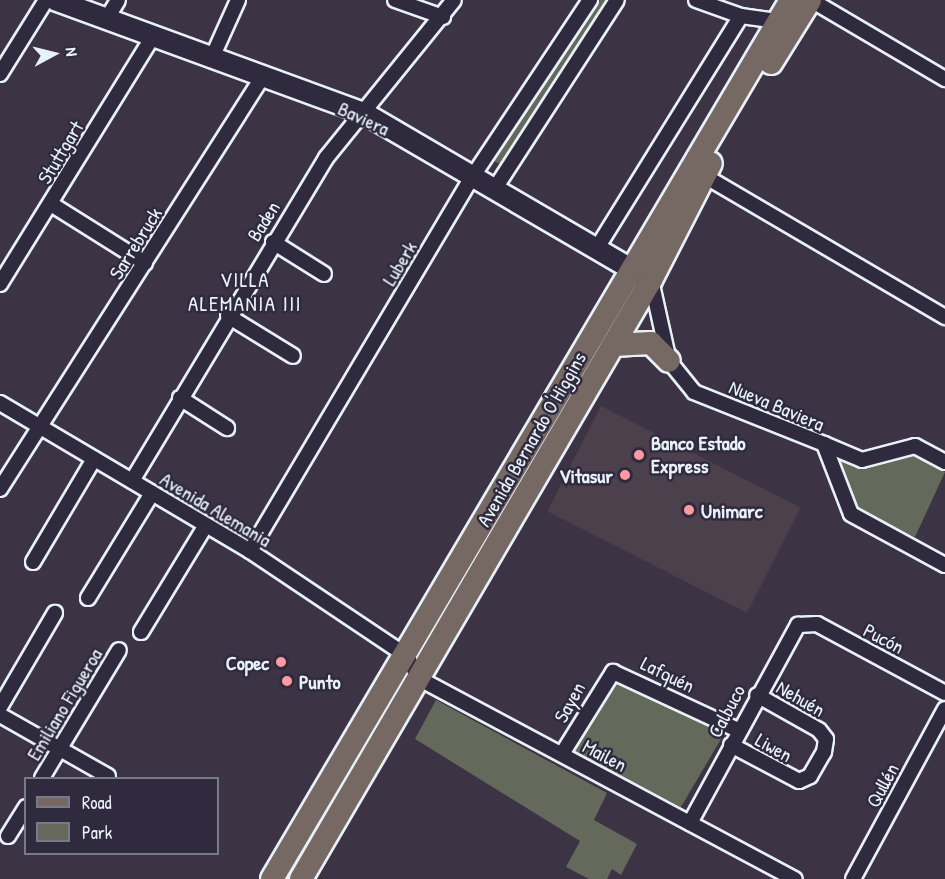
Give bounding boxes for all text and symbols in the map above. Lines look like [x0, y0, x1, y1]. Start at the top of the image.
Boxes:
north arrow [24, 24, 84, 84]
text: N [60, 46, 83, 57]
street label: Baviera [334, 96, 394, 140]
street label: Stuttgart [32, 116, 88, 188]
street label: Baden [241, 197, 285, 245]
street label: Sarrebruck [104, 203, 166, 283]
street label: Luberk [376, 236, 422, 290]
district label: VILLA ALEMANIA III [188, 267, 302, 317]
street label: Avenida Bernardo O'Higgins [471, 347, 591, 531]
street label: Nueva Baviera [726, 374, 828, 436]
place label: Banco Estado Express [651, 431, 746, 478]
marker: Banco Estado Express [632, 448, 646, 462]
place label: Vitasur [559, 463, 613, 487]
street label: Avenida Alemania [156, 466, 276, 552]
marker: Vitasur [618, 468, 632, 482]
place label: Unimarc [701, 498, 762, 522]
marker: Unimarc [682, 503, 696, 517]
street label: Pucón [860, 617, 908, 659]
street label: Emiliano Figueroa [21, 644, 107, 764]
place label: Copec [226, 650, 269, 674]
street label: Lafquén [637, 651, 699, 697]
marker: Copec [274, 655, 288, 669]
place label: Punto [299, 669, 341, 693]
marker: Punto [280, 674, 294, 688]
street label: Nehuén [772, 675, 830, 721]
street label: Sayen [548, 678, 590, 726]
street label: Calbuco [702, 681, 750, 741]
street label: Liwen [751, 727, 797, 767]
street label: Mailen [579, 733, 631, 777]
street label: Qullén [860, 759, 904, 811]
legend [24, 777, 219, 855]
text: Road [82, 790, 112, 815]
text: Park [82, 820, 112, 845]

